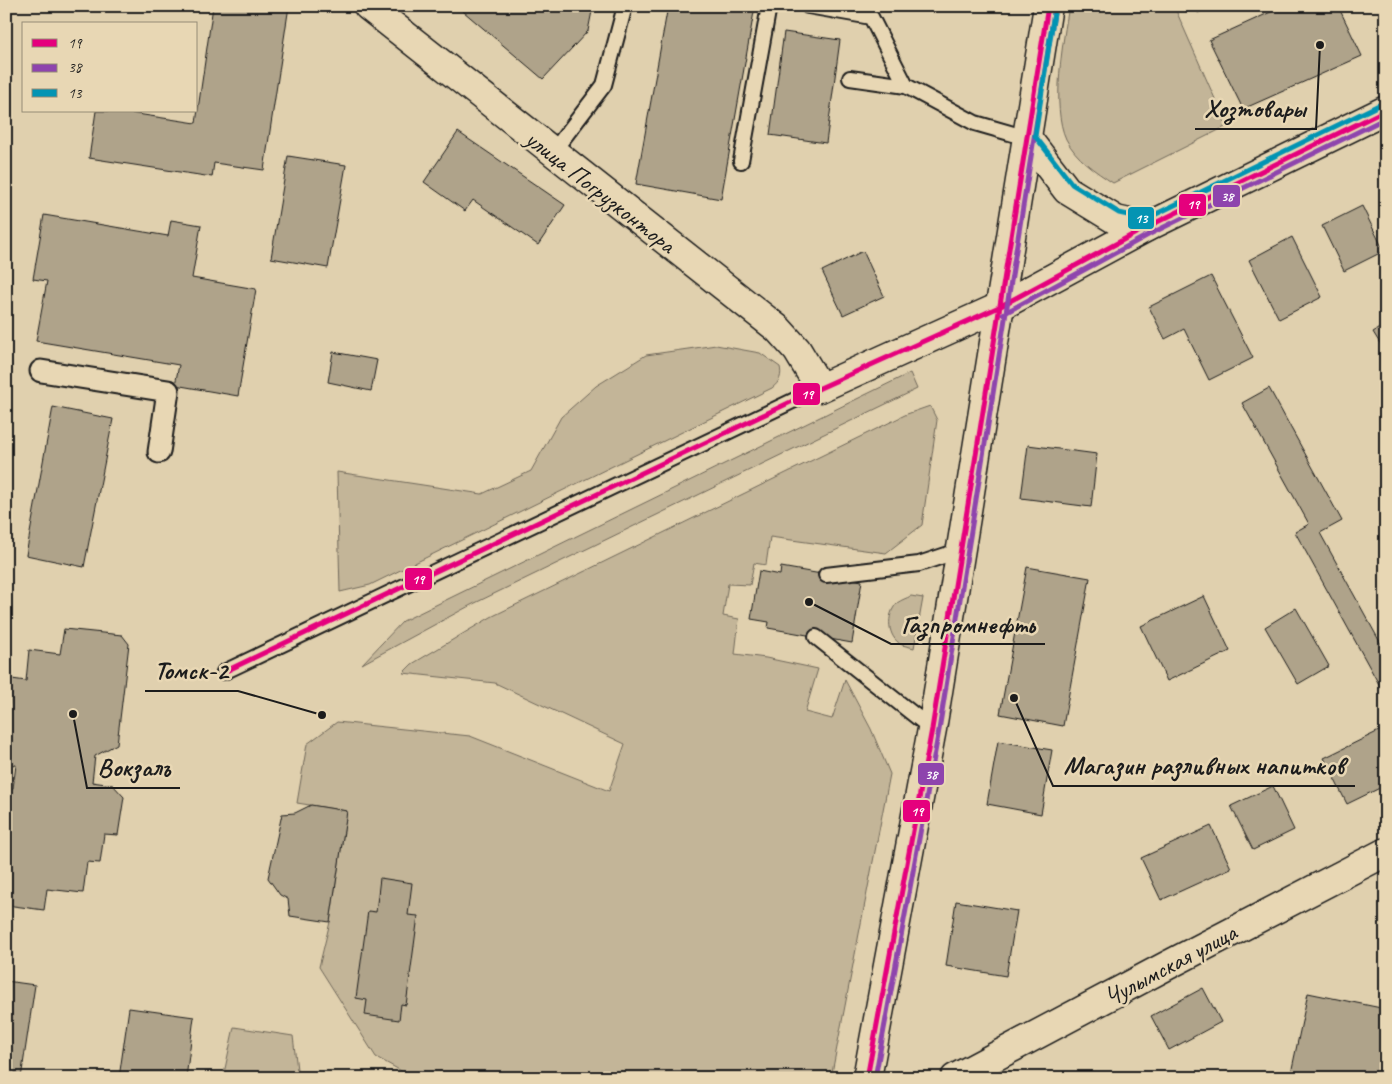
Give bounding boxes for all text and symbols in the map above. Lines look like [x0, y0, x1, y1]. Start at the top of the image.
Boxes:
legend [22, 22, 198, 112]
text: 19 [68, 34, 83, 53]
text: 38 [68, 58, 83, 77]
text: 13 [68, 84, 83, 103]
callout: Хозтовары [1195, 88, 1316, 129]
text: Хозтовары [1204, 92, 1308, 125]
street label: улица Погрузконтора [517, 122, 684, 262]
line badge: 38 [1212, 184, 1241, 208]
text: 38 [1221, 188, 1235, 205]
line badge: 19 [1178, 193, 1207, 217]
text: 19 [1187, 196, 1201, 213]
line badge: 13 [1127, 206, 1155, 230]
text: 13 [1135, 210, 1149, 227]
line badge: 19 [792, 382, 821, 406]
text: 19 [801, 386, 815, 403]
line badge: 19 [404, 567, 433, 591]
text: 19 [412, 571, 426, 588]
callout: Газпромнефть [891, 603, 1045, 644]
text: Газпромнефть [901, 608, 1037, 641]
callout: Томск-2 [145, 650, 238, 691]
text: Томск-2 [154, 654, 230, 687]
callout: Магазин разливных напитков [1053, 745, 1355, 786]
callout: Вокзалъ [87, 747, 180, 788]
text: Магазин разливных напитков [1064, 749, 1349, 782]
text: Вокзалъ [97, 751, 172, 784]
line badge: 38 [917, 762, 945, 786]
text: 38 [925, 766, 939, 783]
line badge: 19 [902, 799, 931, 823]
text: 19 [911, 803, 925, 820]
street label: Чулымская улица [1099, 916, 1244, 1013]

